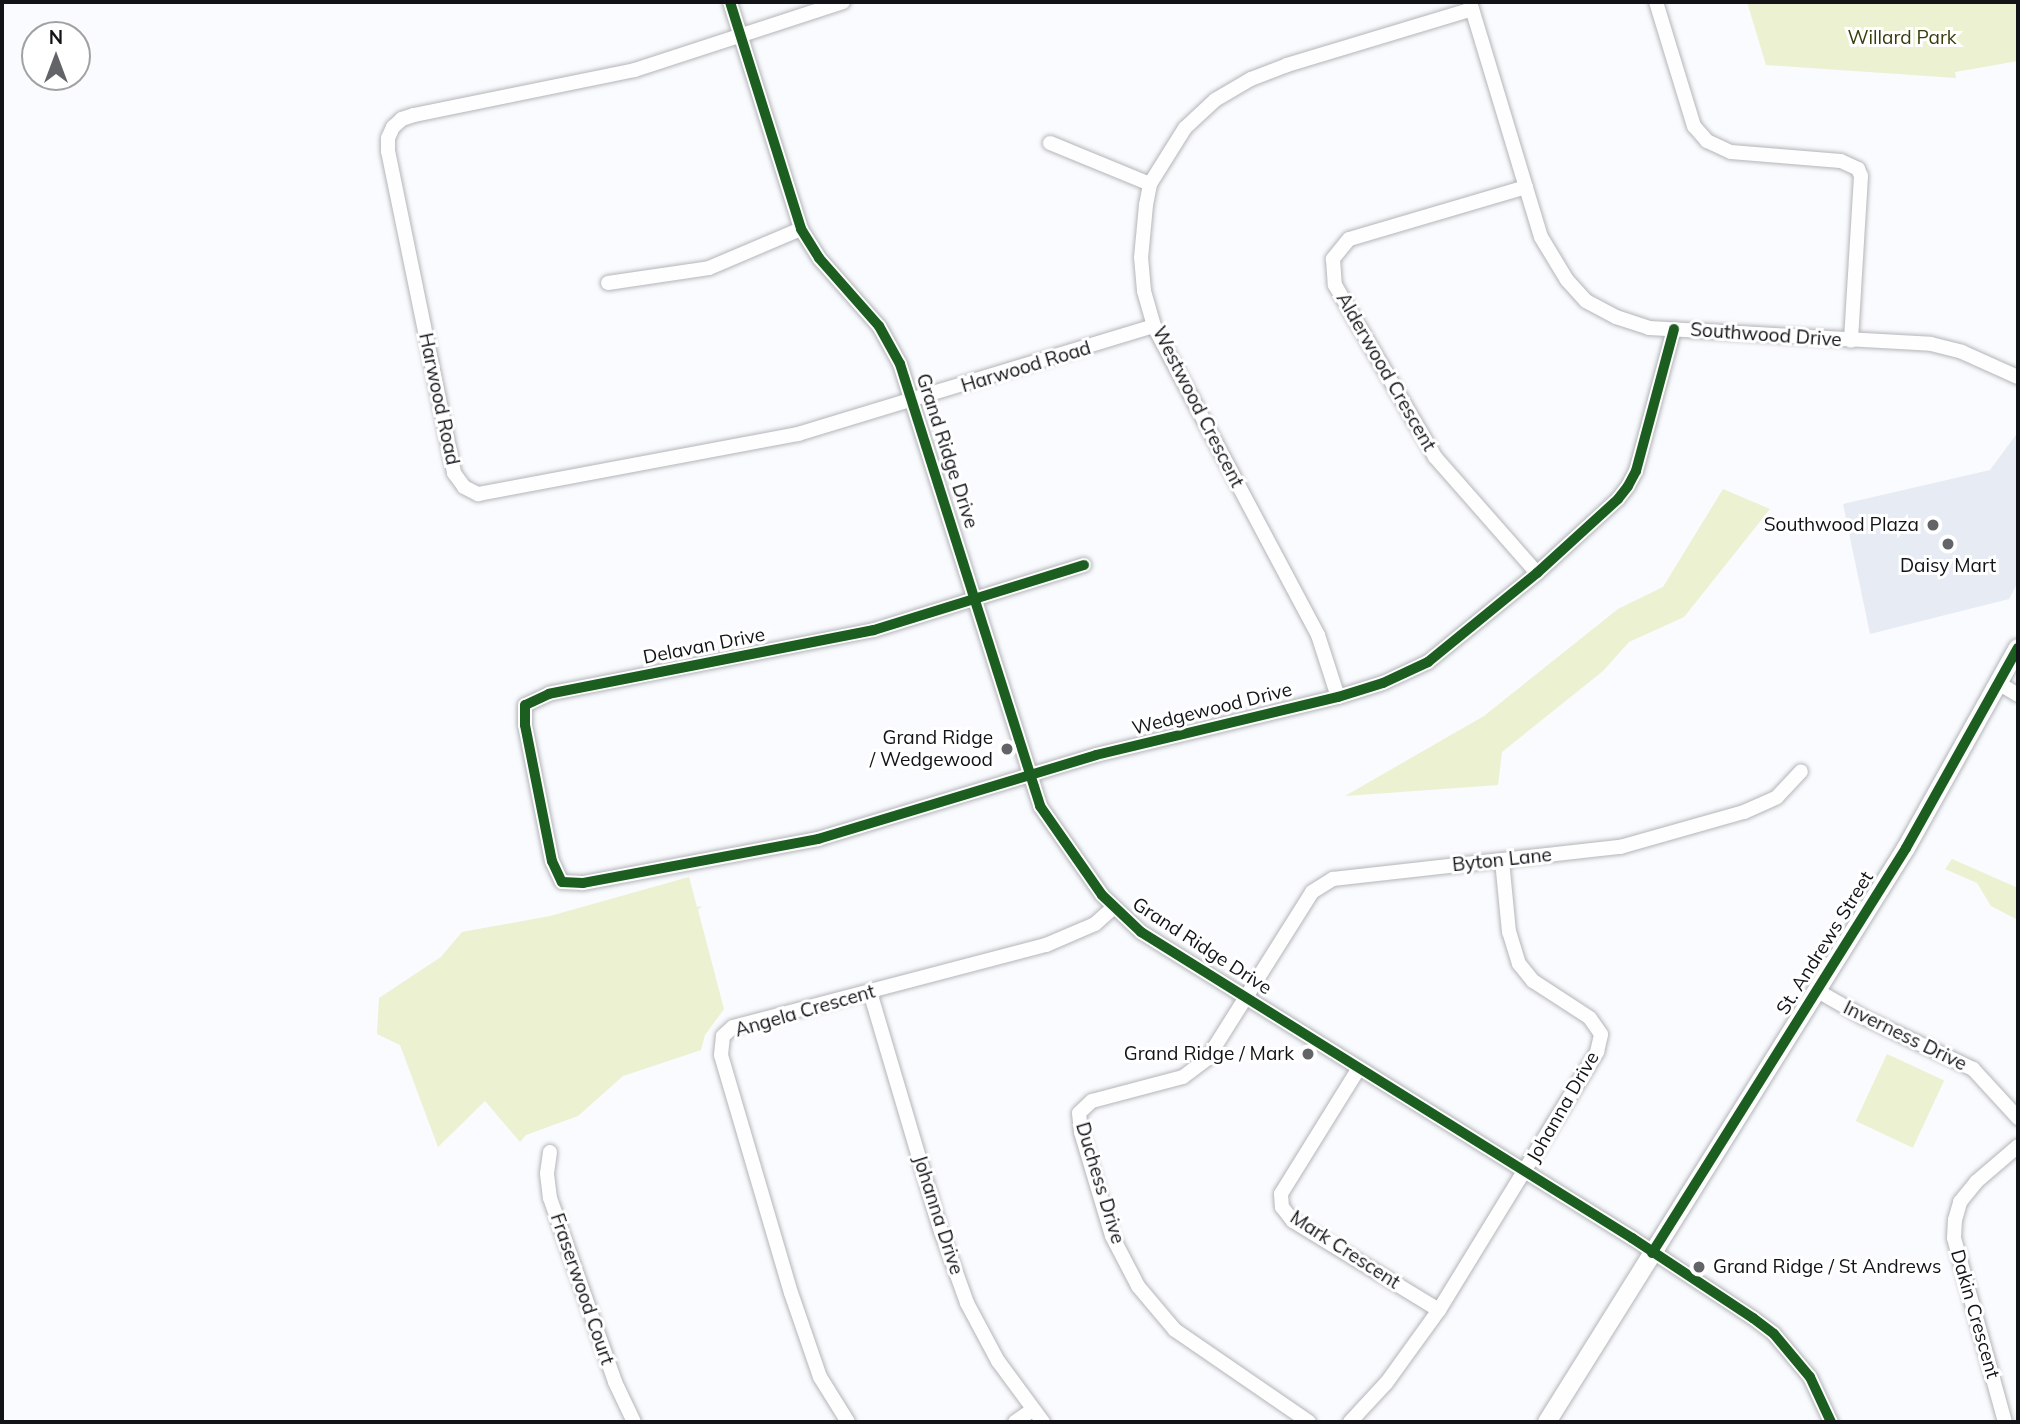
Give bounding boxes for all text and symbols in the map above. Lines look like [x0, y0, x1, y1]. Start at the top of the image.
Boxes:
north arrow [21, 21, 91, 91]
text: N [49, 25, 63, 49]
park label: Willard Park [1847, 27, 1957, 49]
street label: Alderwood Crescent [1331, 289, 1441, 455]
street label: Southwood Drive [1690, 318, 1842, 352]
street label: Westwood Crescent [1147, 323, 1249, 491]
street label: Harwood Road [414, 331, 464, 467]
street label: Harwood Road [958, 336, 1094, 398]
street label: Grand Ridge Drive [911, 371, 983, 531]
place label: Southwood Plaza [1764, 514, 1919, 536]
marker: Southwood Plaza [1925, 517, 1941, 533]
marker: Daisy Mart [1940, 536, 1956, 552]
place label: Daisy Mart [1900, 555, 1996, 577]
street label: Delavan Drive [641, 623, 767, 669]
street label: Wedgewood Drive [1130, 678, 1294, 740]
place label: Grand Ridge / Wedgewood [870, 727, 993, 771]
marker: Grand Ridge / Wedgewood [999, 741, 1015, 757]
street label: Byton Lane [1451, 843, 1553, 877]
street label: St. Andrews Street [1772, 867, 1878, 1019]
street label: Grand Ridge Drive [1128, 893, 1276, 999]
street label: Angela Crescent [732, 980, 878, 1042]
street label: Inverness Drive [1840, 996, 1970, 1076]
place label: Grand Ridge / Mark [1124, 1043, 1294, 1065]
marker: Grand Ridge / Mark [1300, 1046, 1316, 1062]
street label: Johanna Drive [1522, 1048, 1604, 1166]
street label: Duchess Drive [1071, 1120, 1129, 1246]
street label: Johanna Drive [908, 1152, 968, 1278]
street label: Mark Crescent [1286, 1206, 1404, 1294]
street label: Fraserwood Court [545, 1210, 619, 1368]
street label: Dakin Crescent [1946, 1247, 2004, 1381]
place label: Grand Ridge / St Andrews [1713, 1256, 1941, 1278]
marker: Grand Ridge / St Andrews [1691, 1259, 1707, 1275]

